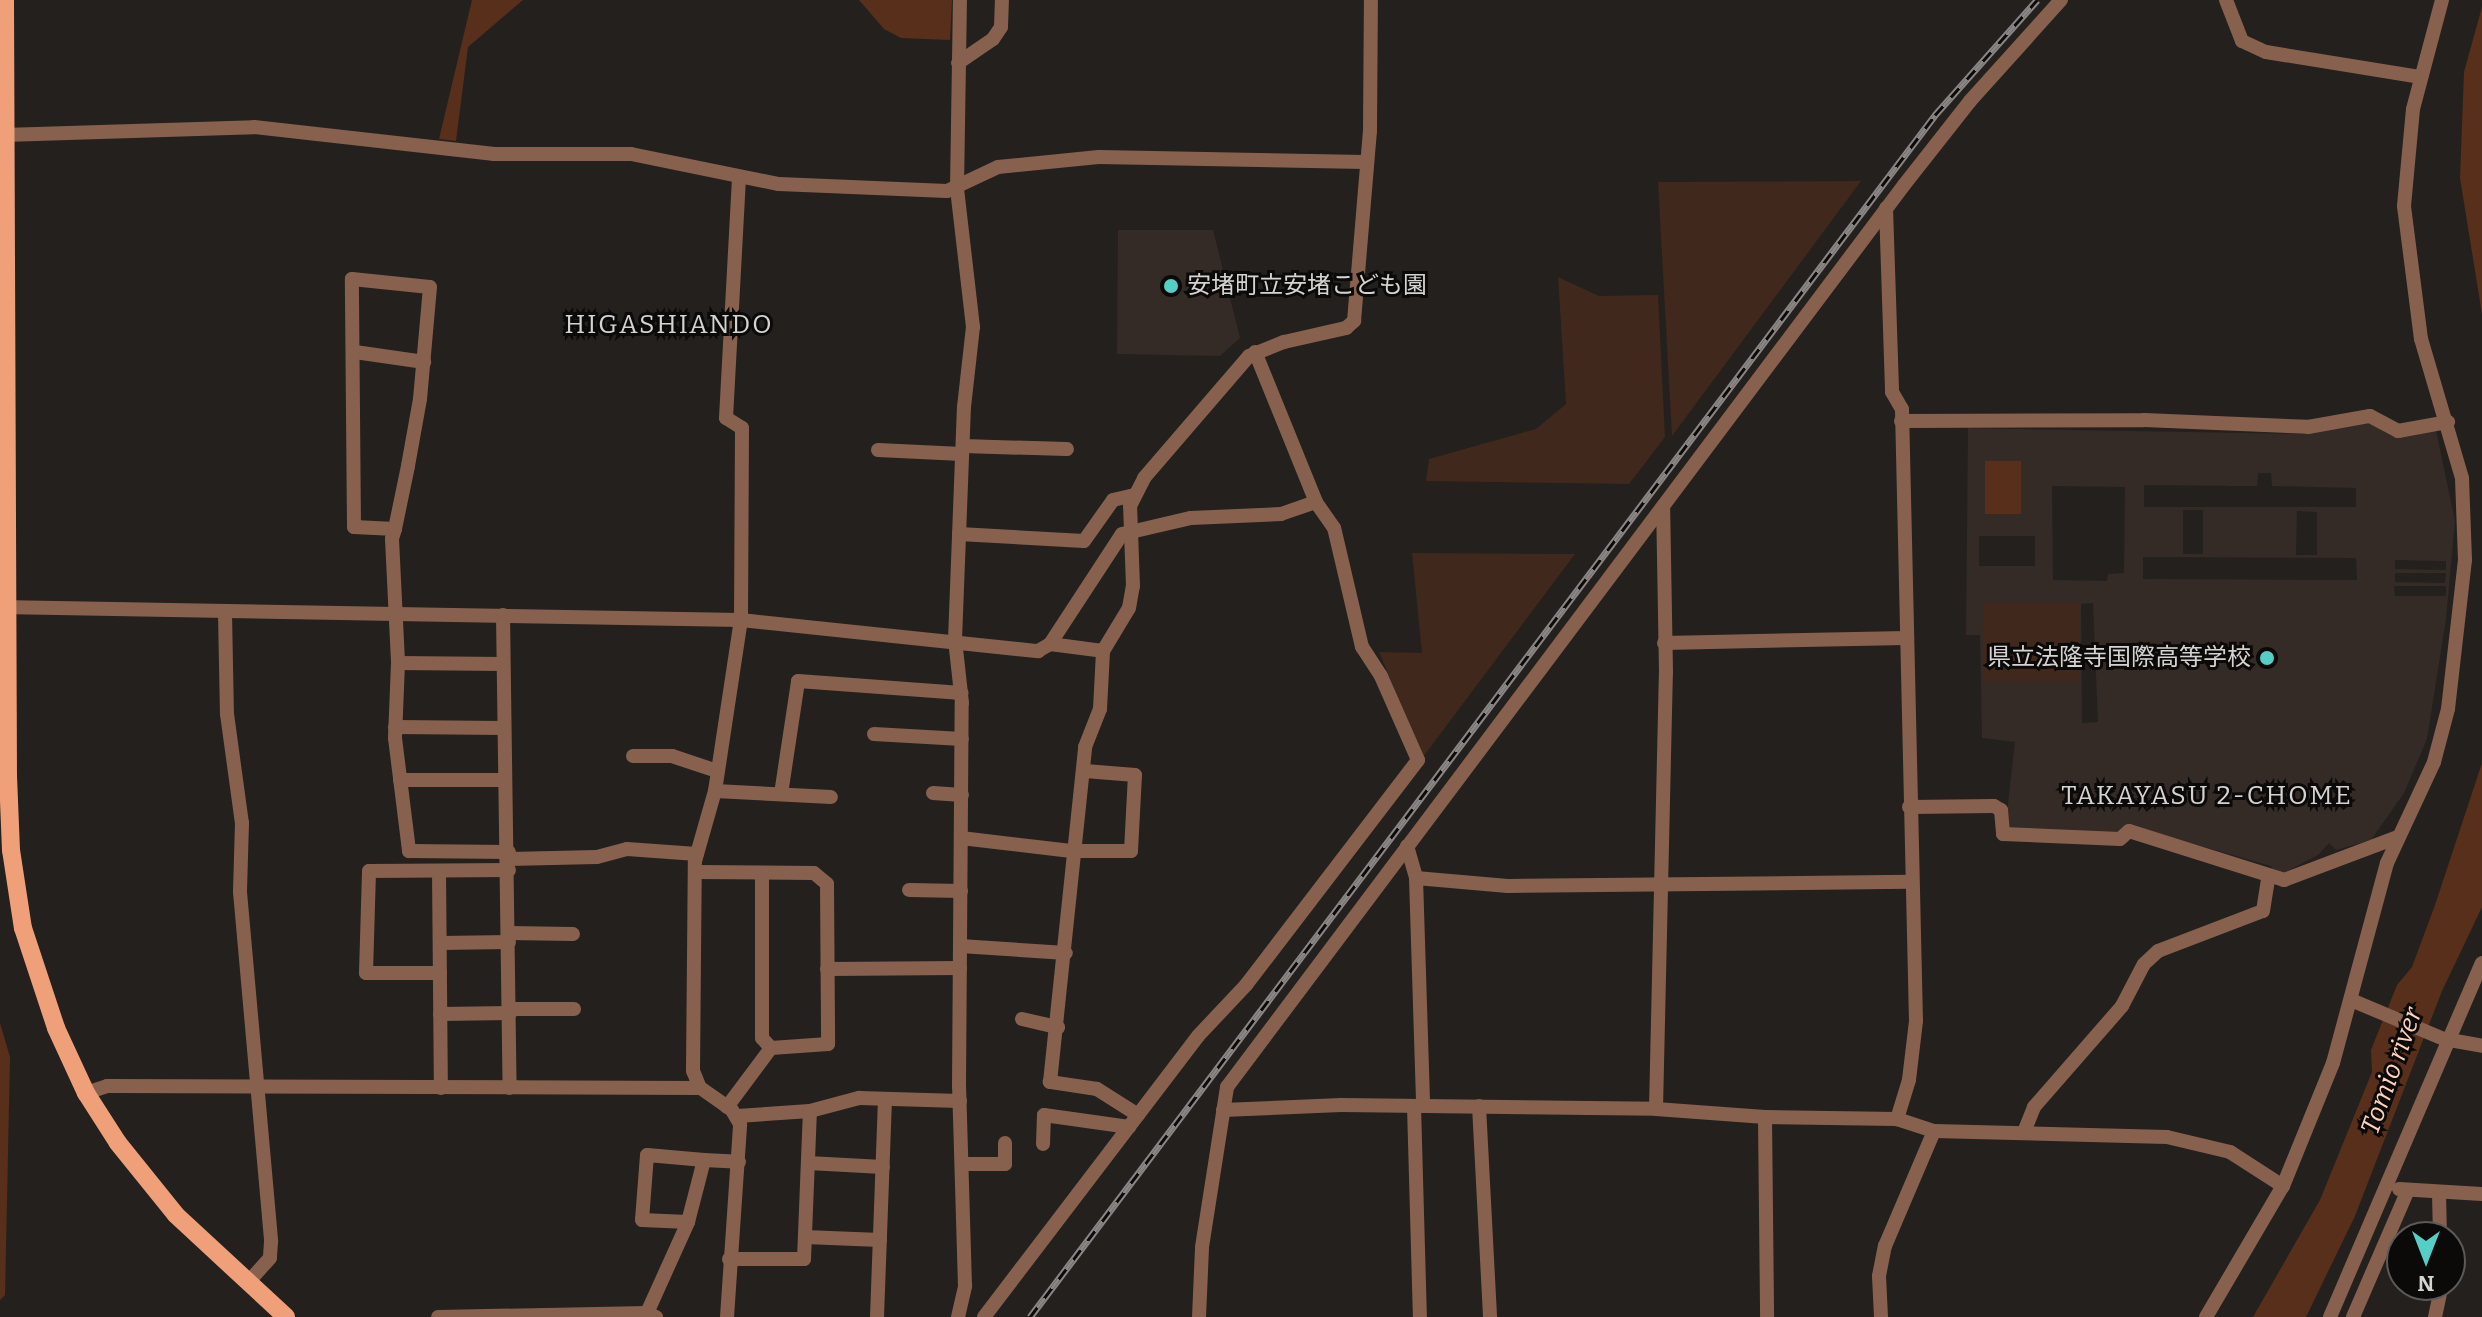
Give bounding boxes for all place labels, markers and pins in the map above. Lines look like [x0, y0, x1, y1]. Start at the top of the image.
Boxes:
place label: 安堵町立安堵こども園 [1187, 272, 1427, 300]
marker: 安堵町立安堵こども園 [1162, 277, 1180, 295]
place label: 県立法隆寺国際高等学校 [1987, 644, 2251, 672]
marker: 県立法隆寺国際高等学校 [2258, 649, 2276, 667]

